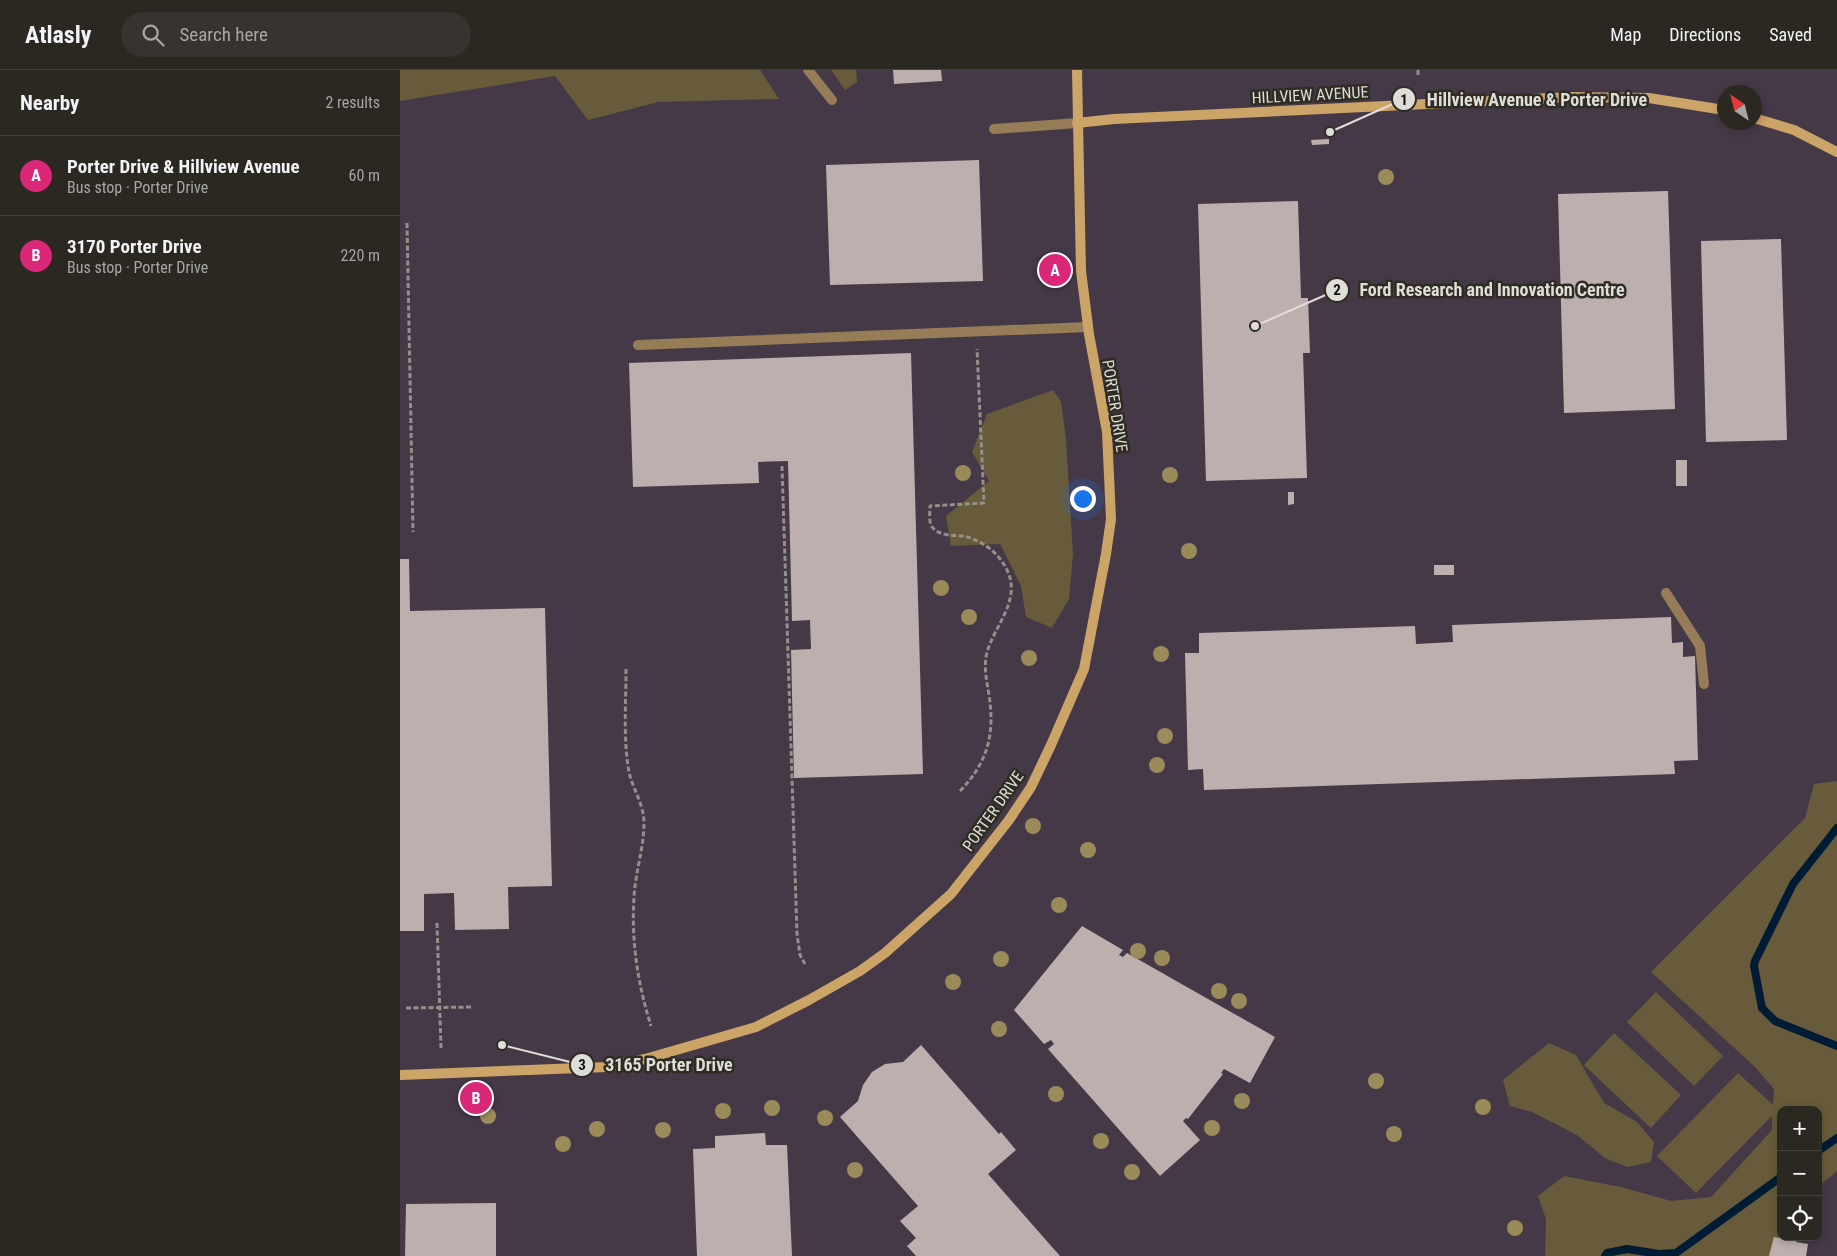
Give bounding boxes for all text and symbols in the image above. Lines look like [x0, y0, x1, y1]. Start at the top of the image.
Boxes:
search box [121, 12, 471, 57]
text: Atlasly [25, 21, 91, 49]
icon: search [139, 21, 167, 49]
text: Search here [179, 23, 268, 46]
text: Map [1610, 24, 1641, 45]
text: Directions [1669, 24, 1741, 45]
text: Saved [1769, 24, 1812, 45]
street label: HILLVIEW AVENUE [1251, 82, 1369, 108]
callout: Hillview Avenue & Porter Drive [1392, 83, 1657, 116]
north arrow [1717, 85, 1762, 130]
text: Hillview Avenue & Porter Drive [1427, 89, 1648, 110]
text: Nearby [20, 91, 79, 115]
text: 1 [1400, 91, 1408, 109]
text: 2 results [325, 93, 380, 112]
text: Porter Drive & Hillview Avenue [67, 155, 300, 178]
text: A [31, 166, 41, 185]
text: 60 m [348, 166, 380, 185]
text: Bus stop · Porter Drive [67, 178, 208, 197]
text: 3170 Porter Drive [67, 235, 202, 258]
text: B [32, 246, 40, 265]
text: 220 m [341, 246, 380, 265]
pin: A [1039, 251, 1071, 289]
text: Bus stop · Porter Drive [67, 258, 208, 277]
callout: Ford Research and Innovation Centre [1325, 273, 1635, 306]
text: Ford Research and Innovation Centre [1359, 279, 1625, 300]
text: 2 [1333, 281, 1341, 299]
street label: PORTER DRIVE [1098, 358, 1132, 454]
your location [1070, 486, 1096, 512]
street label: PORTER DRIVE [958, 767, 1028, 855]
callout: 3165 Porter Drive [570, 1048, 742, 1081]
text: 3165 Porter Drive [605, 1054, 733, 1075]
text: 3 [578, 1056, 586, 1074]
pin: B [460, 1079, 492, 1117]
map controls [1777, 1106, 1822, 1241]
button: + [1777, 1106, 1822, 1151]
button: − [1777, 1151, 1822, 1196]
button: locate [1777, 1196, 1822, 1241]

